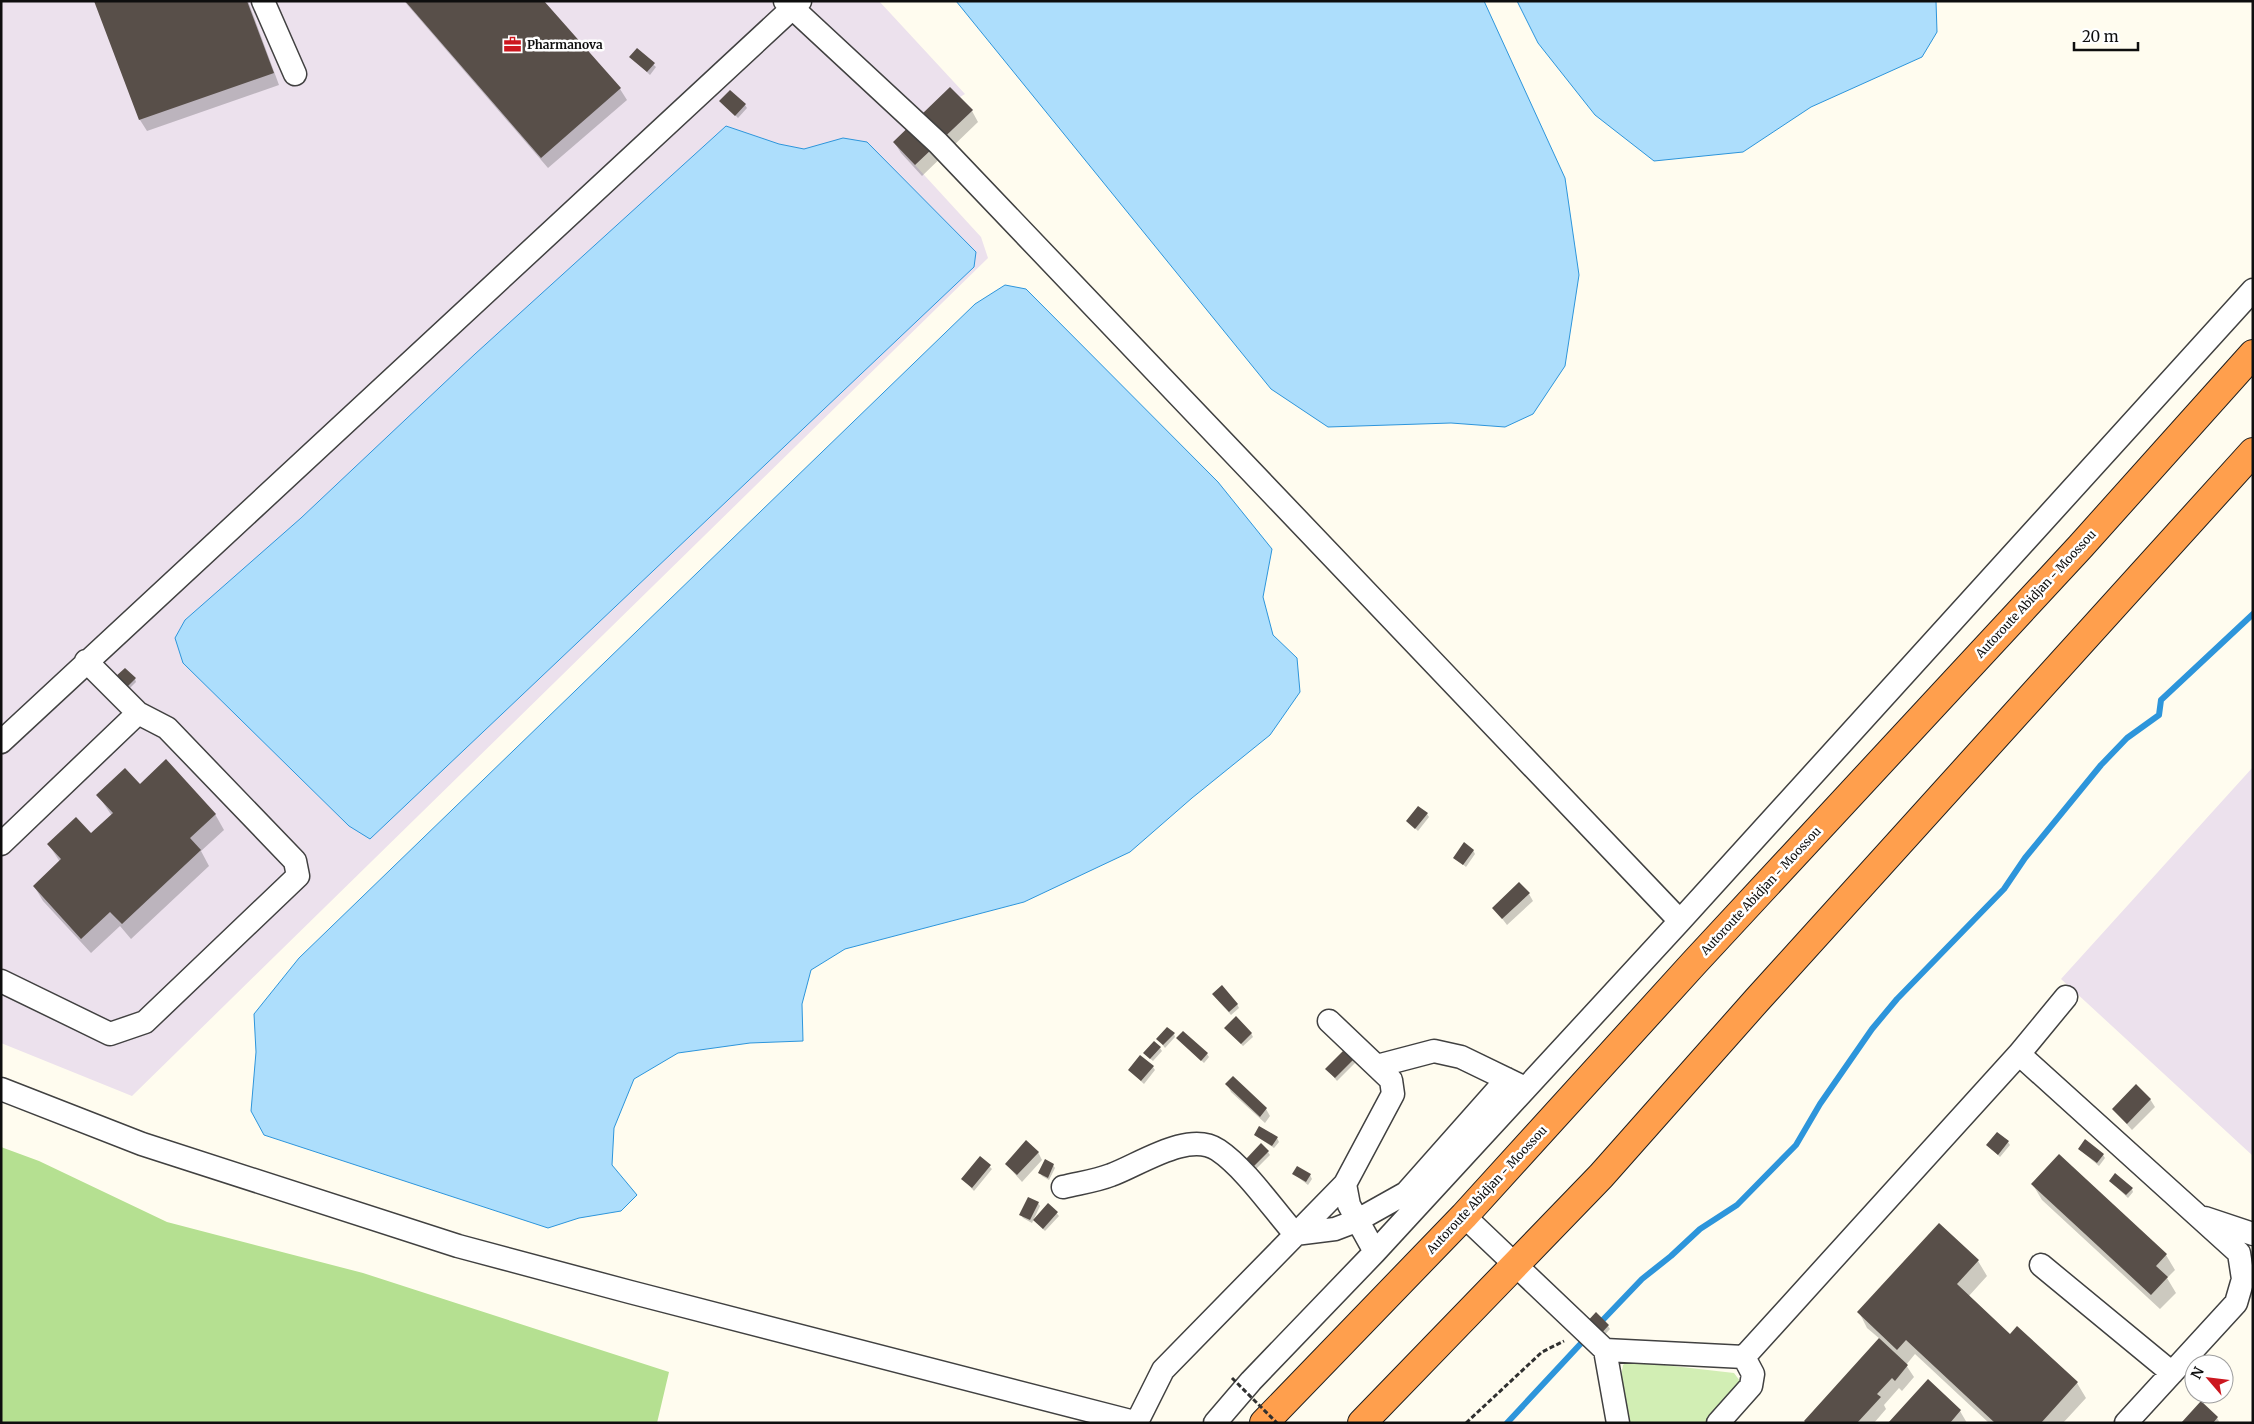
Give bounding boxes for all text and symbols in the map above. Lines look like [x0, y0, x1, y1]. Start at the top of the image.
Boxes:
scale bar [2074, 20, 2138, 52]
text: 20 m [2082, 27, 2119, 46]
office icon: Pharmanova [503, 35, 523, 55]
place label: Pharmanova [527, 37, 603, 52]
street label: Autoroute Abidjan - Moossou [1972, 526, 2099, 662]
street label: Autoroute Abidjan - Moossou [1697, 823, 1824, 959]
street label: Autoroute Abidjan - Moossou [1423, 1122, 1550, 1258]
north arrow [2184, 1354, 2234, 1404]
text: N [2187, 1364, 2208, 1382]

